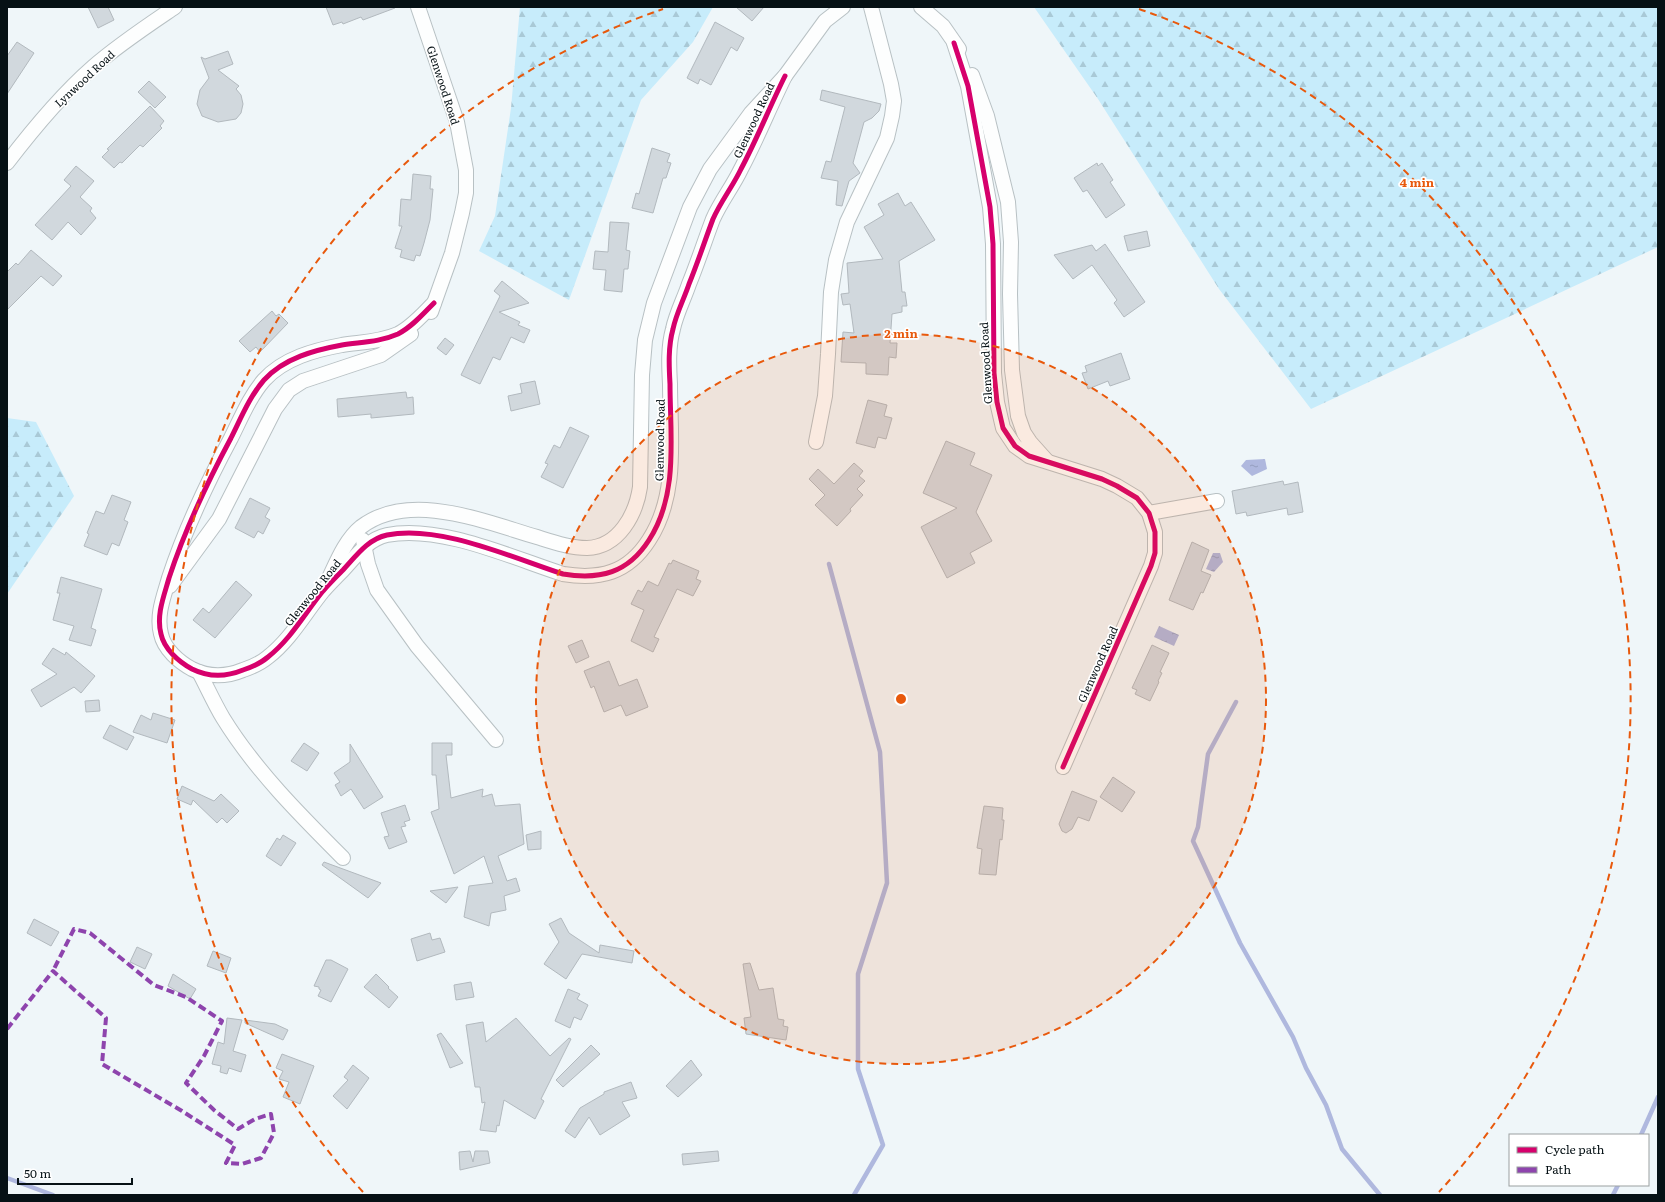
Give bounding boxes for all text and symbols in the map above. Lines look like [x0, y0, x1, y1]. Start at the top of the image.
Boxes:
street label: Glenwood Road [424, 43, 464, 127]
street label: Lynwood Road [50, 46, 118, 110]
street label: Glenwood Road [728, 79, 778, 161]
text: 4 min [1400, 173, 1435, 191]
street label: Glenwood Road [975, 321, 995, 404]
text: 2 min [884, 324, 918, 342]
street label: Glenwood Road [650, 399, 668, 481]
street label: Glenwood Road [280, 555, 344, 629]
street label: Glenwood Road [1073, 623, 1121, 705]
centre of rings [894, 692, 908, 706]
legend [1509, 1134, 1649, 1186]
text: Cycle path [1545, 1140, 1605, 1158]
scale bar [18, 1160, 132, 1186]
text: Path [1545, 1160, 1571, 1178]
text: 50 m [24, 1164, 51, 1182]

